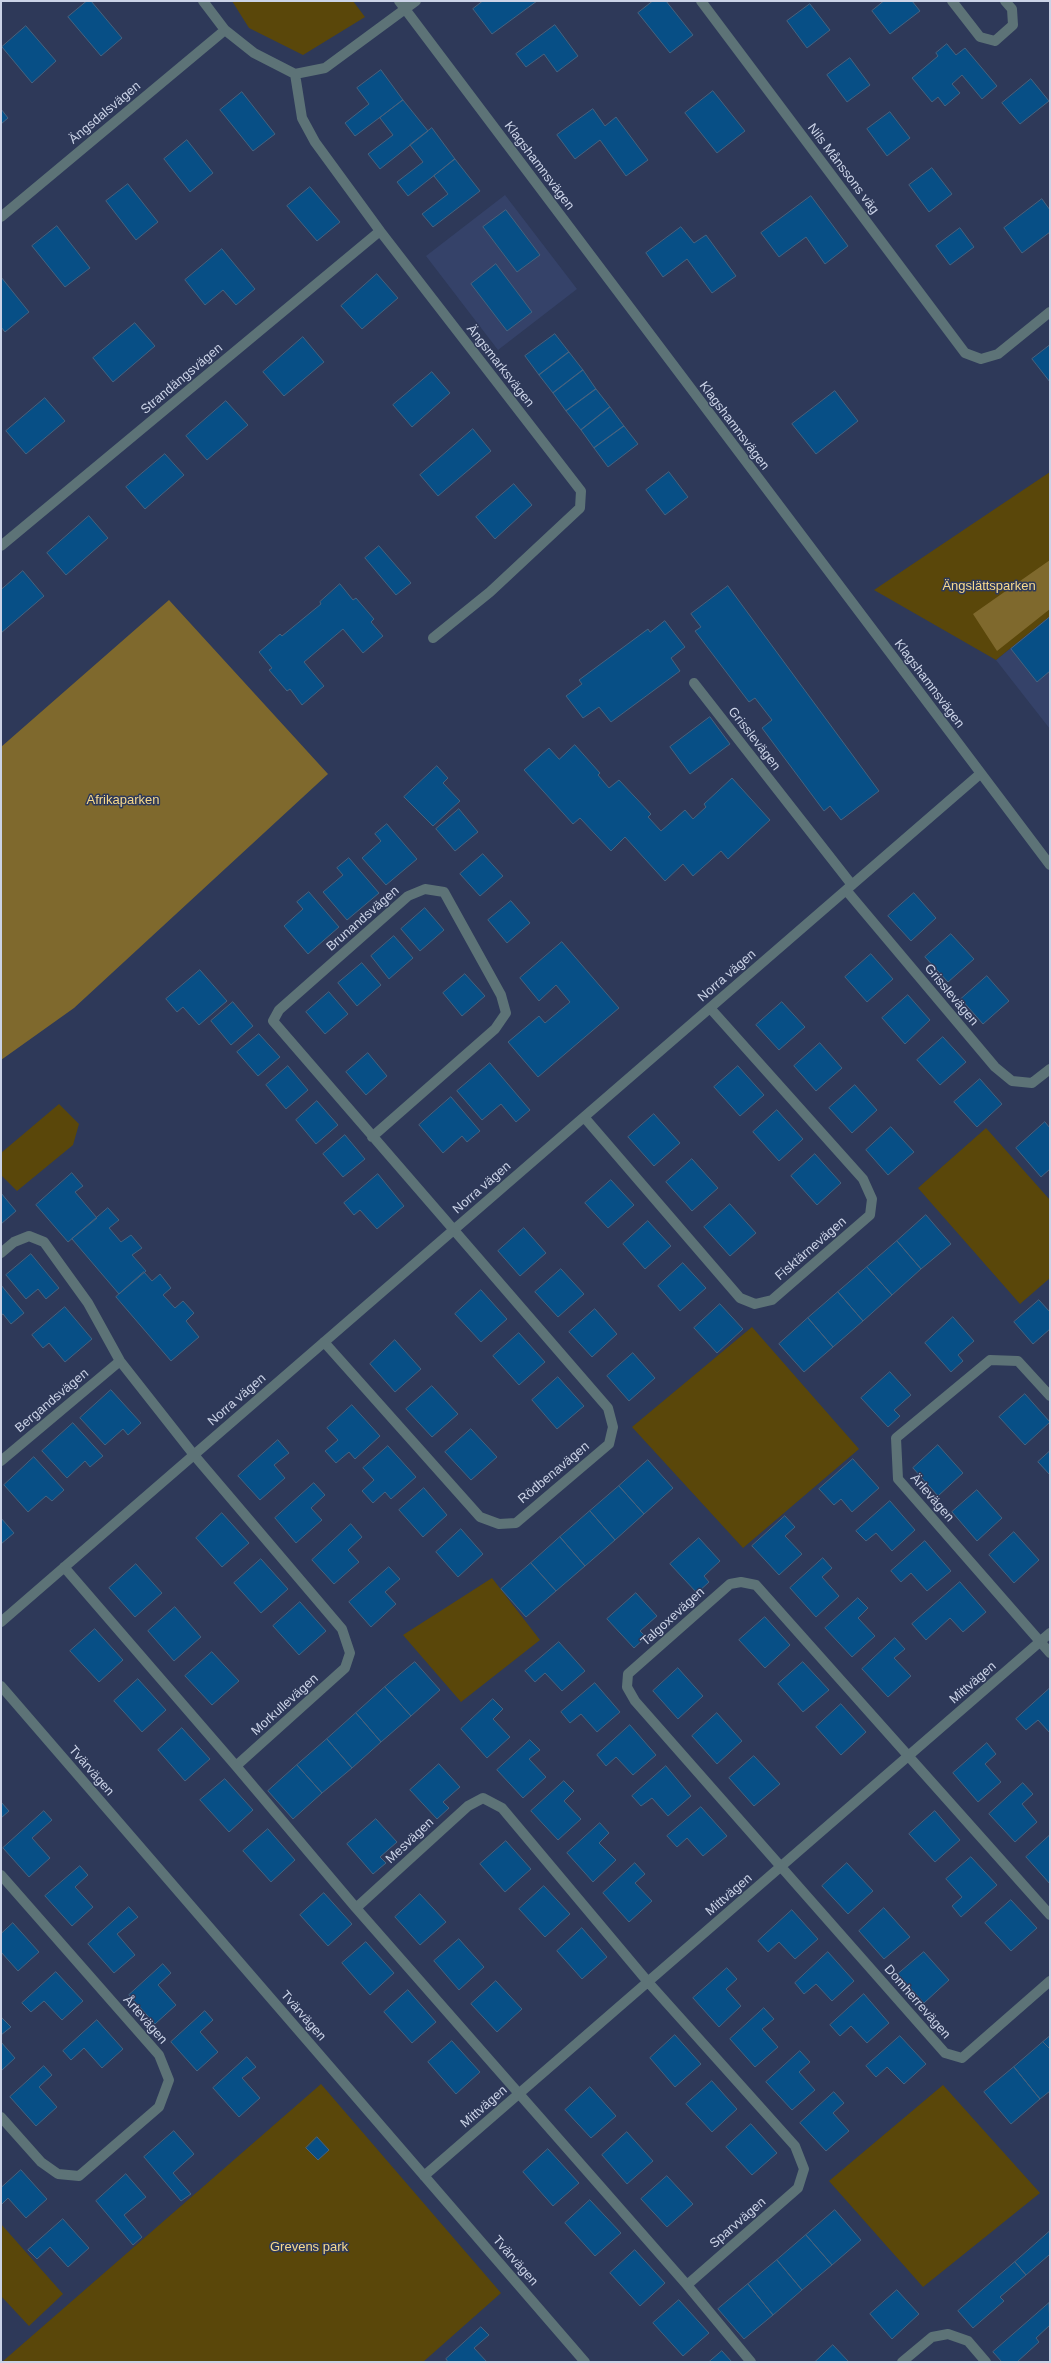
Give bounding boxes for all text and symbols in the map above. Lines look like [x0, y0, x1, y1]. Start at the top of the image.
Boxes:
street label: Ängsdalsvägen [66, 78, 144, 148]
street label: Klagshamnsvägen [501, 119, 577, 213]
street label: Nils Månssons väg [804, 121, 882, 217]
street label: Ängsmarksvägen [463, 322, 537, 410]
street label: Strandängsvägen [138, 340, 226, 418]
street label: Klagshamnsvägen [696, 379, 772, 473]
park label: Ängslättsparken [942, 578, 1036, 594]
street label: Klagshamnsvägen [891, 637, 967, 731]
street label: Grisslevägen [724, 704, 784, 774]
park label: Afrikaparken [87, 792, 159, 808]
street label: Brunandsvägen [324, 883, 402, 955]
street label: Norra vägen [695, 947, 759, 1005]
street label: Grisslevägen [921, 961, 981, 1029]
street label: Norra vägen [450, 1159, 514, 1217]
street label: Fisktärnevägen [772, 1214, 850, 1284]
street label: Bergandsvägen [12, 1366, 92, 1436]
street label: Norra vägen [205, 1371, 269, 1429]
street label: Rödbenavägen [515, 1439, 593, 1507]
street label: Ärlevägen [907, 1471, 957, 1525]
street label: Talgoxevägen [638, 1584, 708, 1650]
street label: Mittvägen [947, 1659, 999, 1707]
street label: Morkullevägen [248, 1671, 322, 1739]
street label: Tvärvägen [65, 1743, 117, 1799]
street label: Mesvägen [383, 1815, 437, 1867]
street label: Mittvägen [703, 1871, 755, 1919]
street label: Domherrevägen [881, 1962, 953, 2042]
street label: Tvärvägen [277, 1988, 329, 2044]
street label: Årtevägen [120, 1993, 170, 2047]
street label: Mittvägen [458, 2083, 510, 2131]
street label: Sparvvägen [707, 2194, 769, 2252]
street label: Tvärvägen [489, 2233, 541, 2289]
park label: Grevens park [270, 2239, 348, 2255]

